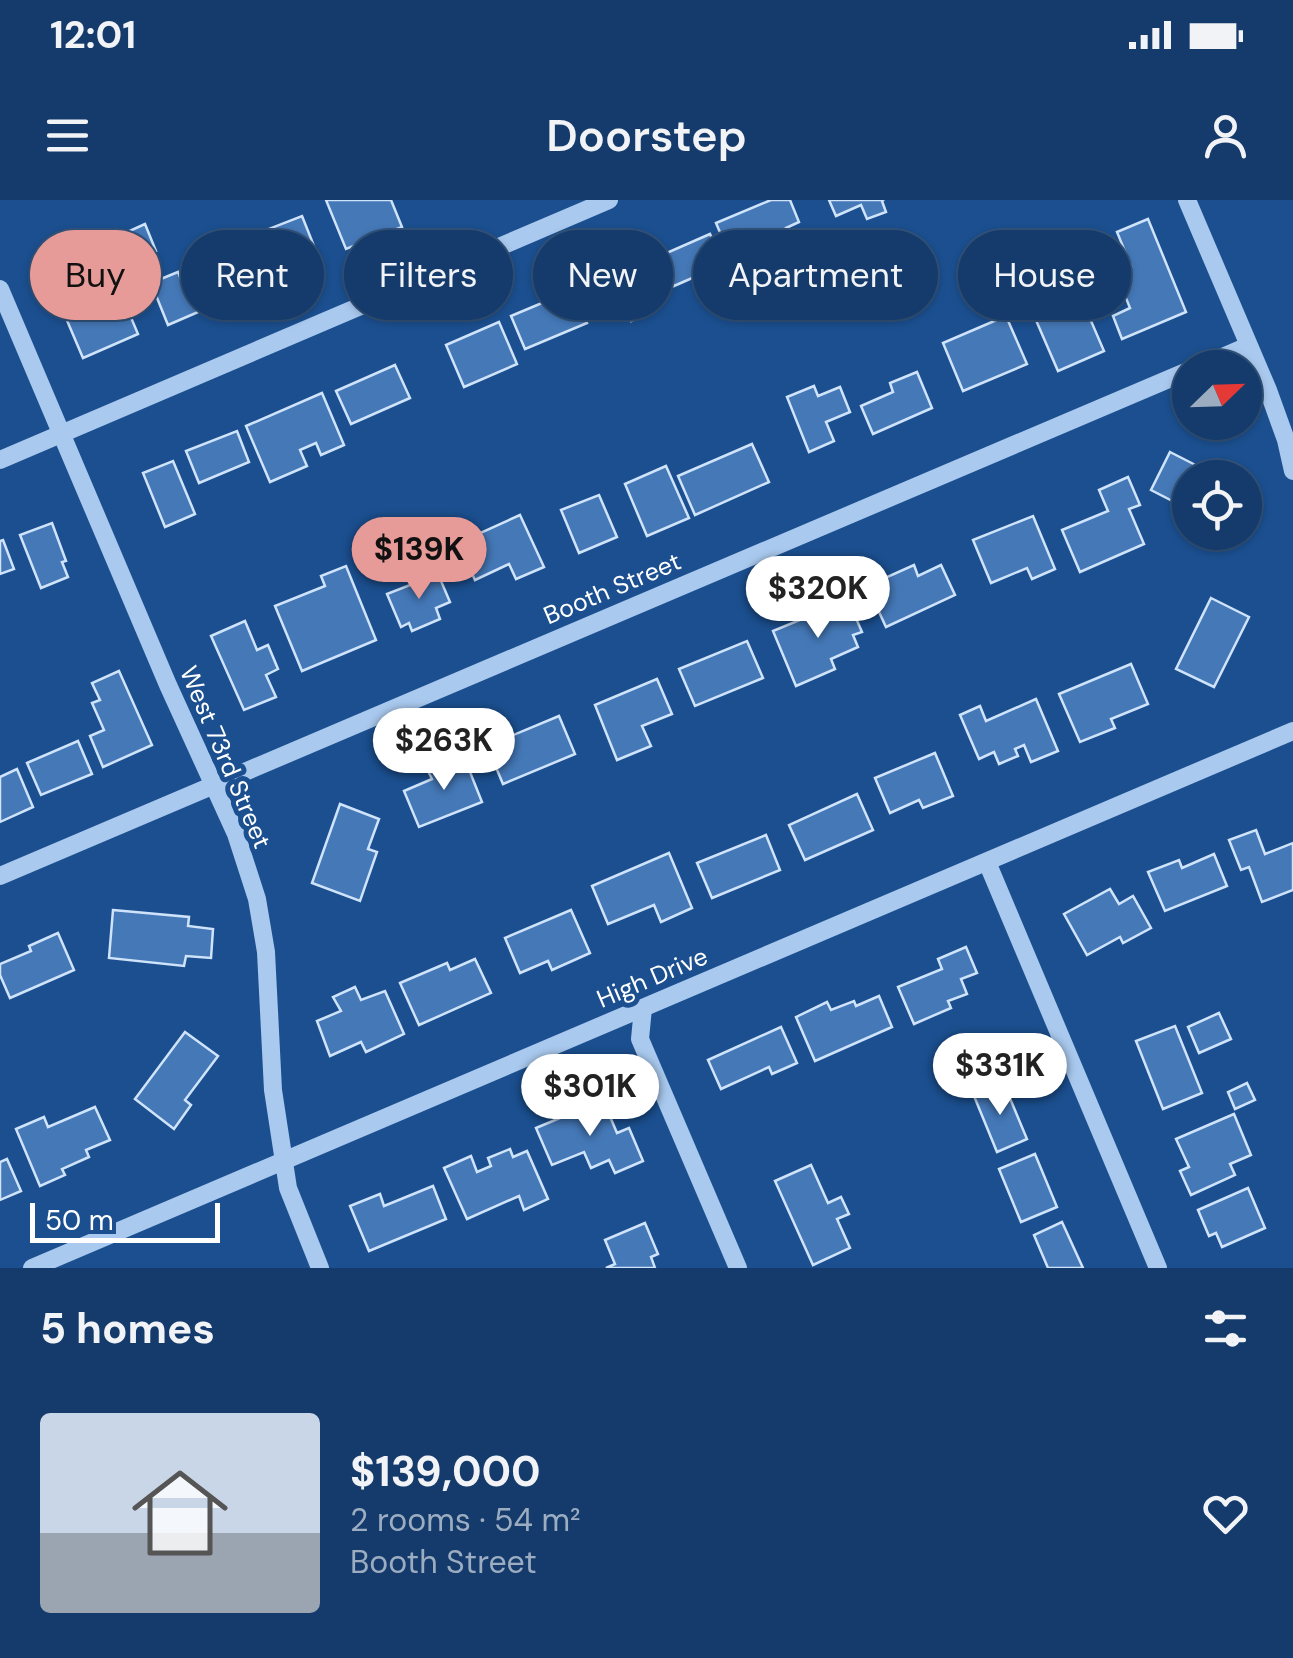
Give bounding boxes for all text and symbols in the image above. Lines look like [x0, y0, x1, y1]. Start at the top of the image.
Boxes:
text: 12:01 [50, 10, 136, 60]
text: Doorstep [546, 106, 747, 165]
icon: menu [40, 108, 95, 163]
icon: person [1198, 108, 1253, 163]
chip: Buy [30, 230, 161, 320]
chip: Rent [181, 230, 324, 320]
chip: Filters [344, 230, 513, 320]
chip: New [533, 230, 673, 320]
chip: Apartment [693, 230, 938, 320]
chip: House [958, 230, 1131, 320]
north arrow [1172, 350, 1262, 440]
map controls [1172, 350, 1262, 550]
button: locate [1172, 460, 1262, 550]
pin: $139K [349, 517, 489, 602]
text: $139K [374, 528, 464, 570]
street label: Booth Street [539, 545, 686, 632]
pin: $320K [748, 556, 888, 641]
text: $320K [768, 567, 868, 609]
street label: West 73rd Street [172, 661, 279, 853]
pin: $263K [374, 708, 514, 793]
text: $263K [395, 719, 493, 761]
street label: High Drive [592, 939, 713, 1016]
pin: $331K [930, 1033, 1070, 1118]
text: $331K [955, 1044, 1045, 1086]
pin: $301K [520, 1054, 660, 1139]
text: $301K [543, 1065, 637, 1107]
scale bar [30, 1198, 220, 1242]
text: 50 m [45, 1202, 114, 1239]
text: 5 homes [40, 1301, 215, 1356]
icon: filters [1198, 1301, 1253, 1356]
text: $139,000 [350, 1444, 541, 1499]
icon: home [120, 1453, 240, 1573]
icon: heart [1198, 1486, 1253, 1541]
text: 2 rooms · 54 m² [350, 1499, 581, 1541]
text: Booth Street [350, 1541, 537, 1583]

